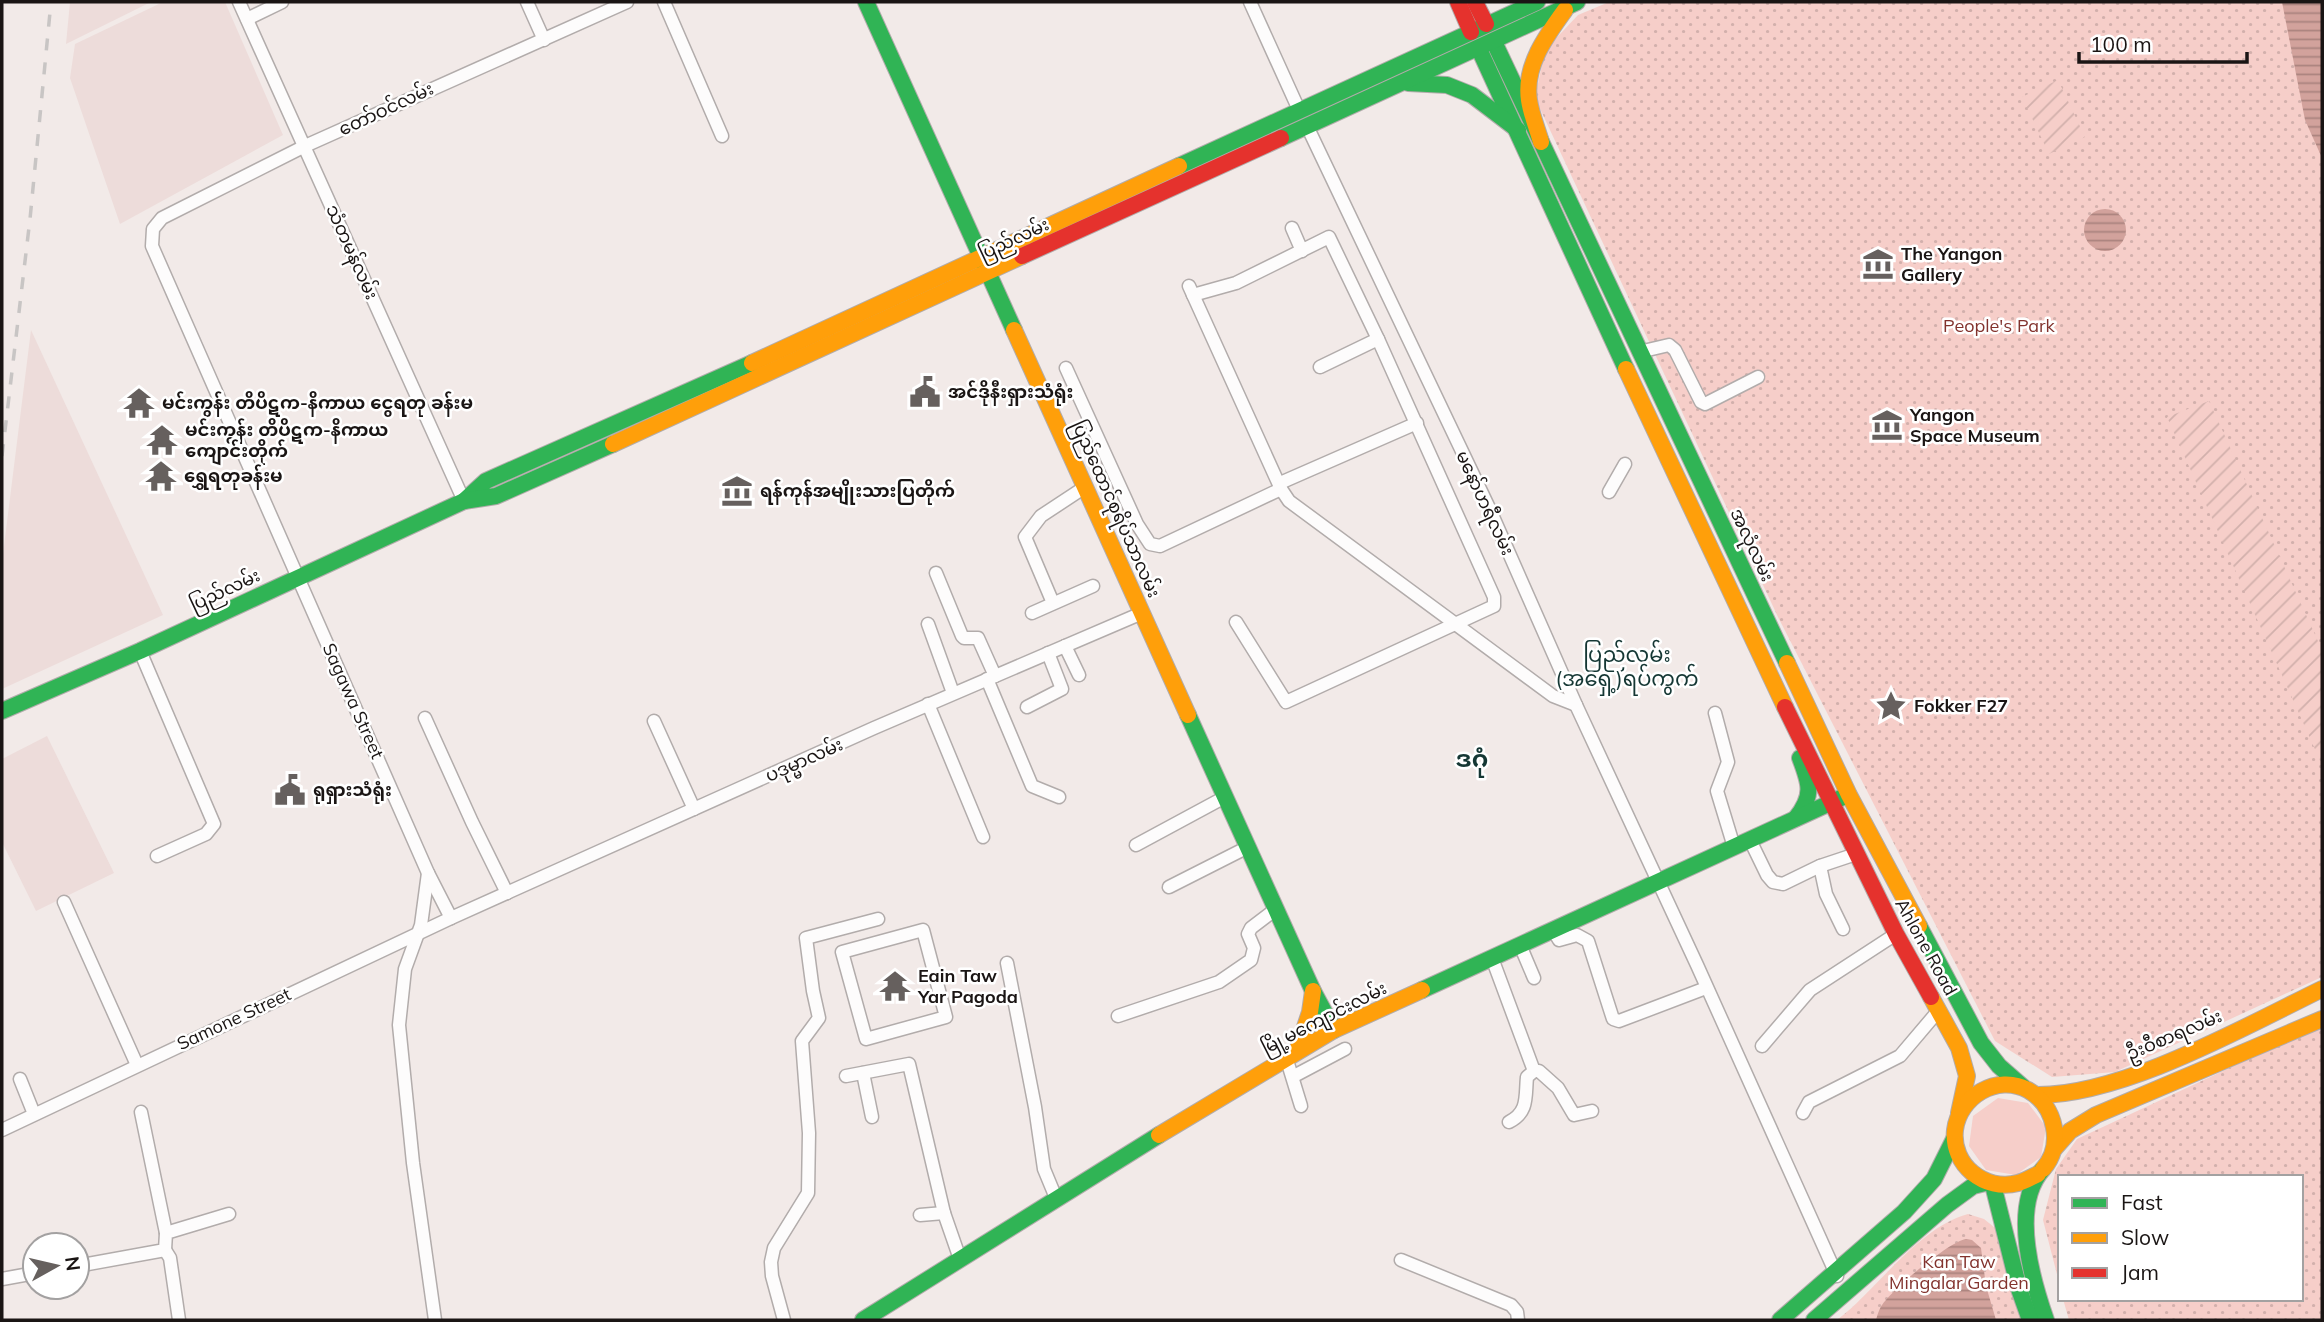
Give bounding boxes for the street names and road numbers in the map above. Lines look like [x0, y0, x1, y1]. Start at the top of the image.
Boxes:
street label: တော်ဝင်လမ်း [334, 76, 437, 141]
street label: သံတမန်လမ်း [318, 200, 385, 305]
street label: ပြည်လမ်း [975, 211, 1054, 268]
street label: ပြည်ထောင်စုရိပ်သာလမ်း [1063, 416, 1168, 603]
street label: မနော်ဟရီလမ်း [1448, 446, 1522, 561]
street label: အလုံလမ်း [1722, 504, 1780, 587]
street label: ပြည်လမ်း [186, 562, 265, 619]
street label: Sagawa Street [318, 639, 389, 762]
street label: ပဒုမ္မာလမ်း [761, 731, 848, 791]
street label: Ahlone Road [1890, 894, 1963, 999]
street label: မြို့မကျောင်းလမ်း [1256, 974, 1392, 1063]
street label: Samone Street [173, 982, 294, 1055]
street label: ဦးဝီစာရလမ်း [2122, 1002, 2227, 1069]

